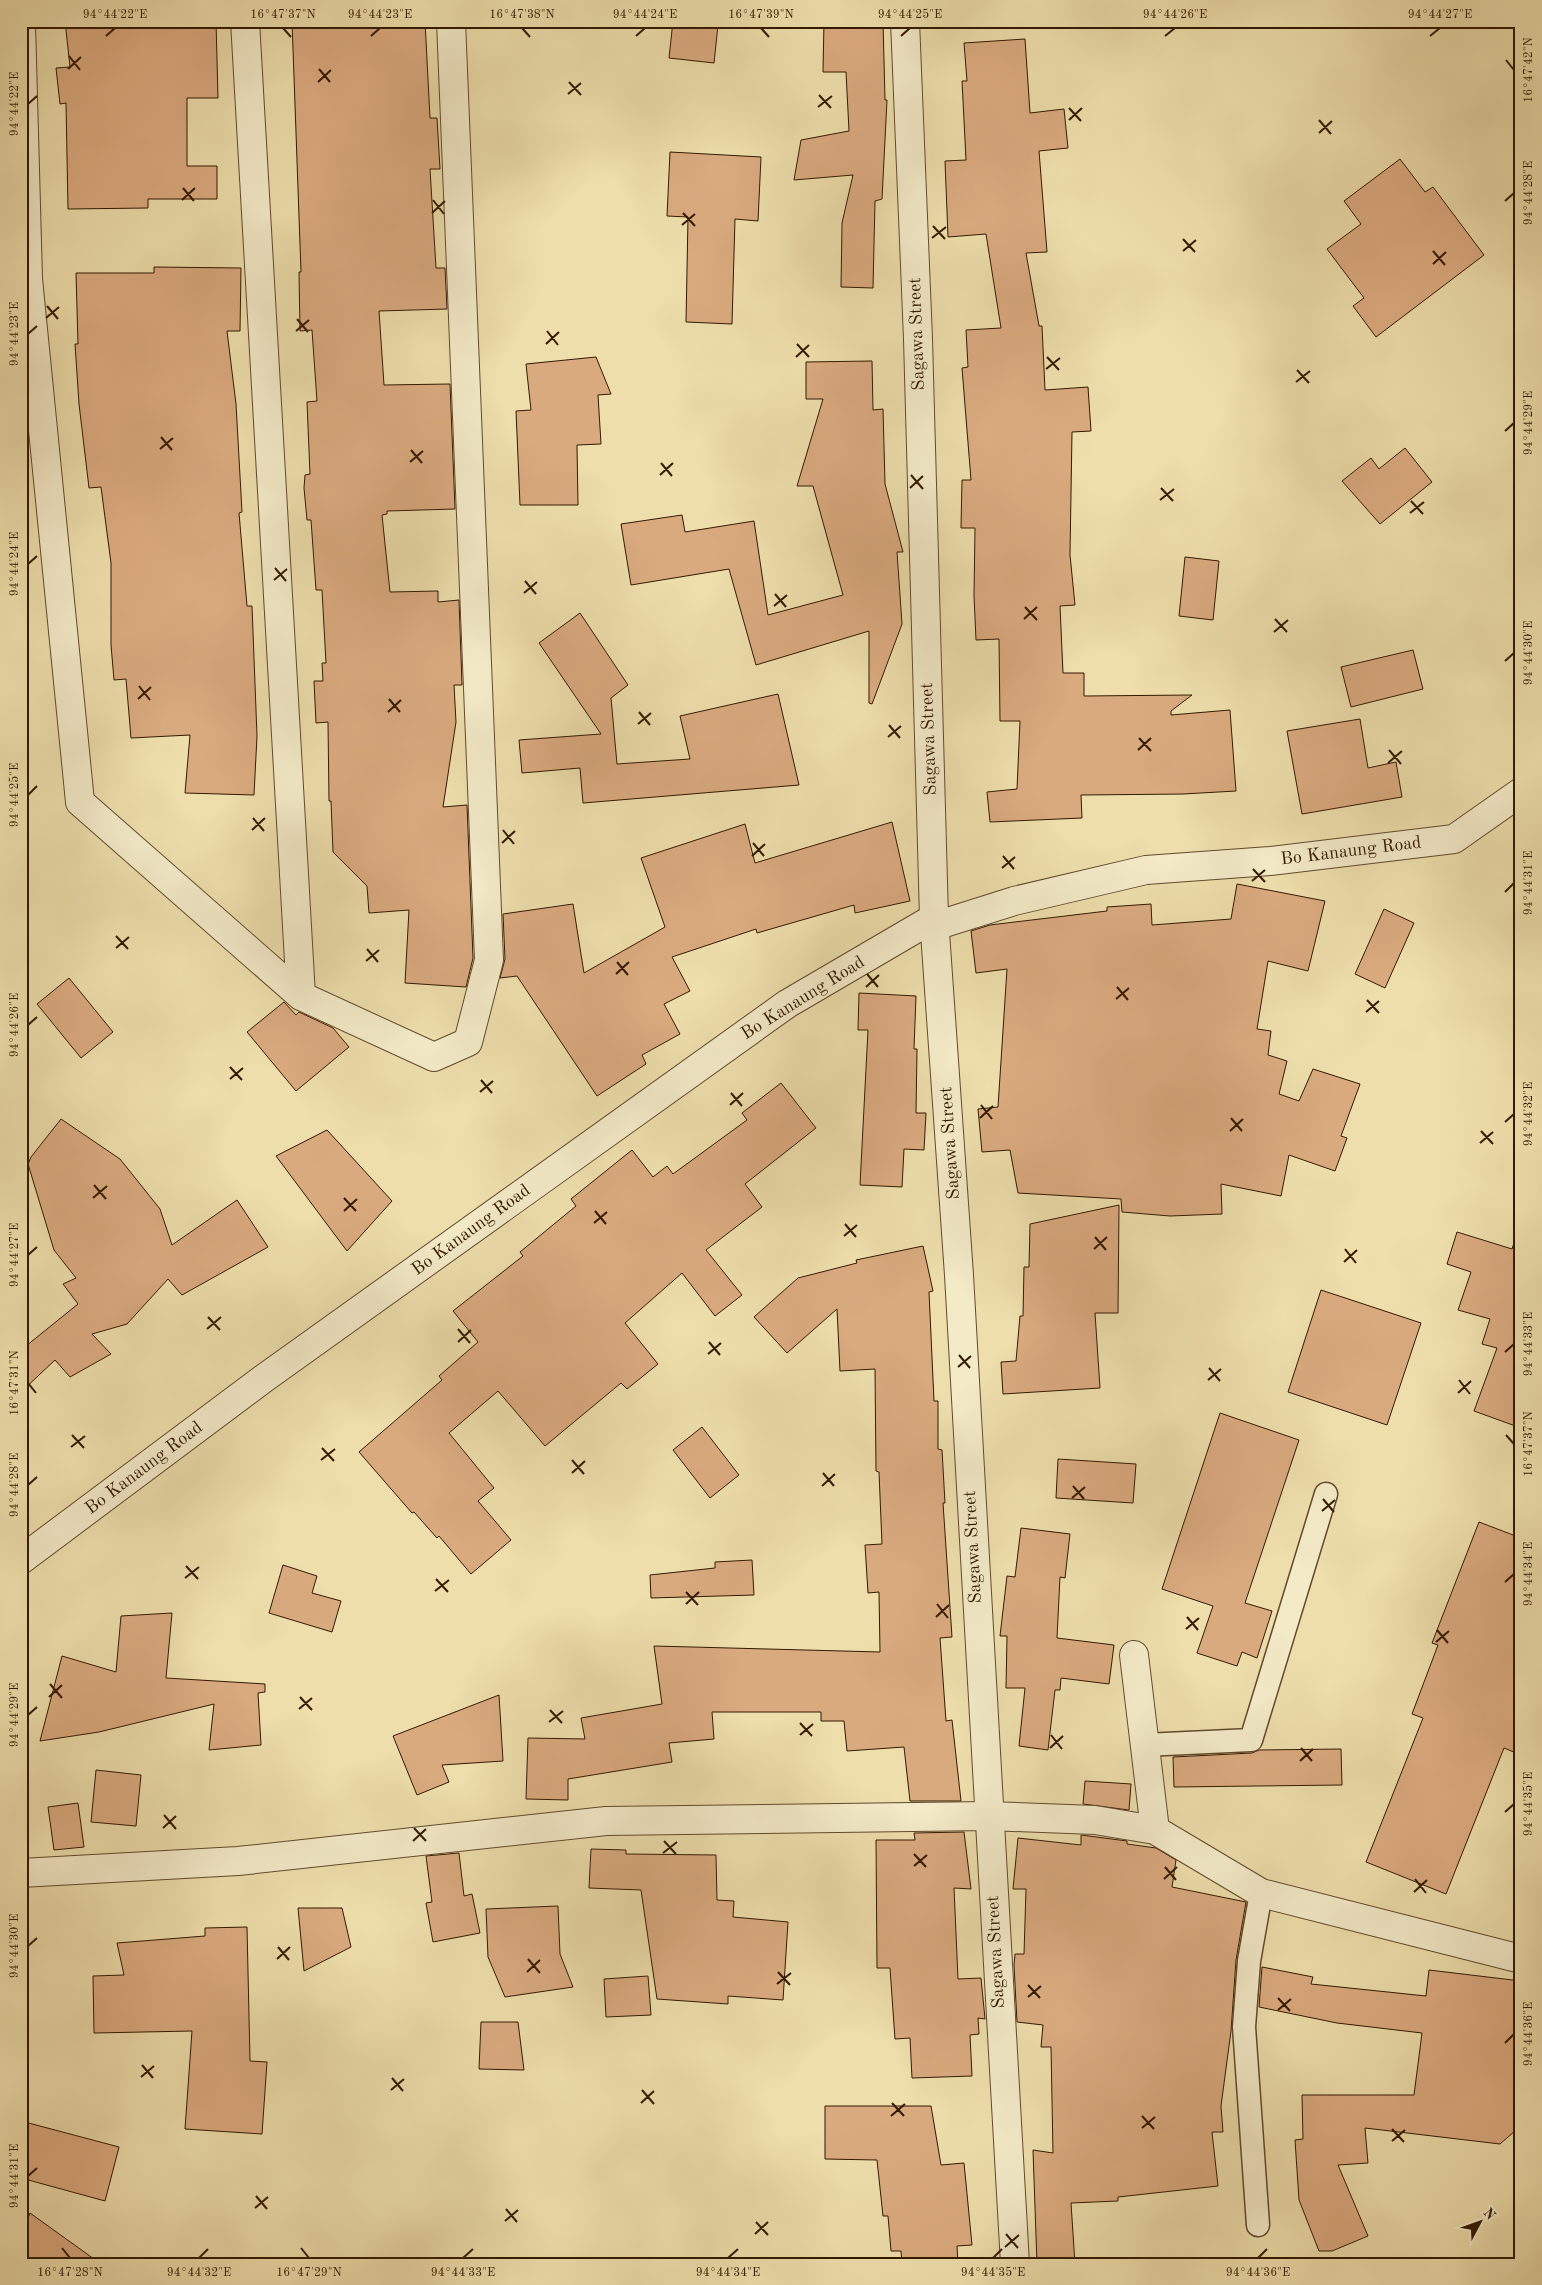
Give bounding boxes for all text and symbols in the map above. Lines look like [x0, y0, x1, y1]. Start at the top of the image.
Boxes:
text: 94°44'25"E [878, 8, 942, 21]
text: 94°44'22"E [83, 9, 147, 21]
text: 16°47'37"N [250, 9, 316, 21]
text: 94°44'23"E [348, 9, 412, 21]
text: 16°47'38"N [489, 9, 555, 21]
text: 94°44'24"E [613, 9, 677, 21]
text: 16°47'39"N [728, 9, 794, 21]
text: 94°44'26"E [1143, 9, 1207, 21]
text: 94°44'27"E [1408, 9, 1472, 21]
text: 16°47'42"N [1523, 37, 1535, 103]
text: 94°44'22"E [9, 72, 21, 136]
text: 94°44'28"E [1523, 161, 1535, 225]
street label: Sagawa Street [906, 277, 928, 391]
text: 94°44'23"E [9, 302, 21, 366]
text: 94°44'29"E [1523, 391, 1535, 455]
text: 94°44'24"E [9, 532, 21, 596]
text: 94°44'30"E [1523, 621, 1535, 685]
street label: Sagawa Street [918, 682, 940, 796]
text: 94°44'25"E [8, 763, 21, 827]
street label: Bo Kanaung Road [1280, 833, 1422, 869]
text: 94°44'31"E [1523, 851, 1535, 915]
street label: Bo Kanaung Road [738, 953, 868, 1043]
text: 94°44'26"E [9, 993, 21, 1057]
text: 94°44'32"E [1523, 1082, 1535, 1146]
street label: Sagawa Street [937, 1086, 963, 1200]
street label: Bo Kanaung Road [408, 1181, 534, 1279]
text: 94°44'27"E [9, 1223, 21, 1287]
text: 94°44'33"E [1523, 1312, 1535, 1376]
text: 16°47'31"N [9, 1350, 21, 1416]
text: 16°47'37"N [1523, 1411, 1535, 1477]
street label: Bo Kanaung Road [82, 1418, 206, 1518]
text: 94°44'28"E [9, 1453, 21, 1517]
street label: Sagawa Street [961, 1490, 985, 1604]
text: 94°44'34"E [1523, 1542, 1535, 1606]
text: 94°44'29"E [9, 1683, 21, 1747]
text: 94°44'35"E [1522, 1772, 1535, 1836]
street label: Sagawa Street [984, 1895, 1008, 2009]
text: 94°44'30"E [9, 1914, 21, 1978]
text: 94°44'36"E [1523, 2002, 1535, 2066]
text: 94°44'31"E [9, 2144, 21, 2208]
north arrow [1454, 2198, 1504, 2248]
text: N [1480, 2205, 1498, 2223]
text: 94°44'35"E [961, 2266, 1025, 2279]
text: 16°47'28"N [37, 2267, 103, 2279]
text: 94°44'32"E [167, 2267, 231, 2279]
text: 16°47'29"N [276, 2267, 342, 2279]
text: 94°44'33"E [431, 2267, 495, 2279]
text: 94°44'34"E [696, 2267, 760, 2279]
text: 94°44'36"E [1226, 2267, 1290, 2279]

